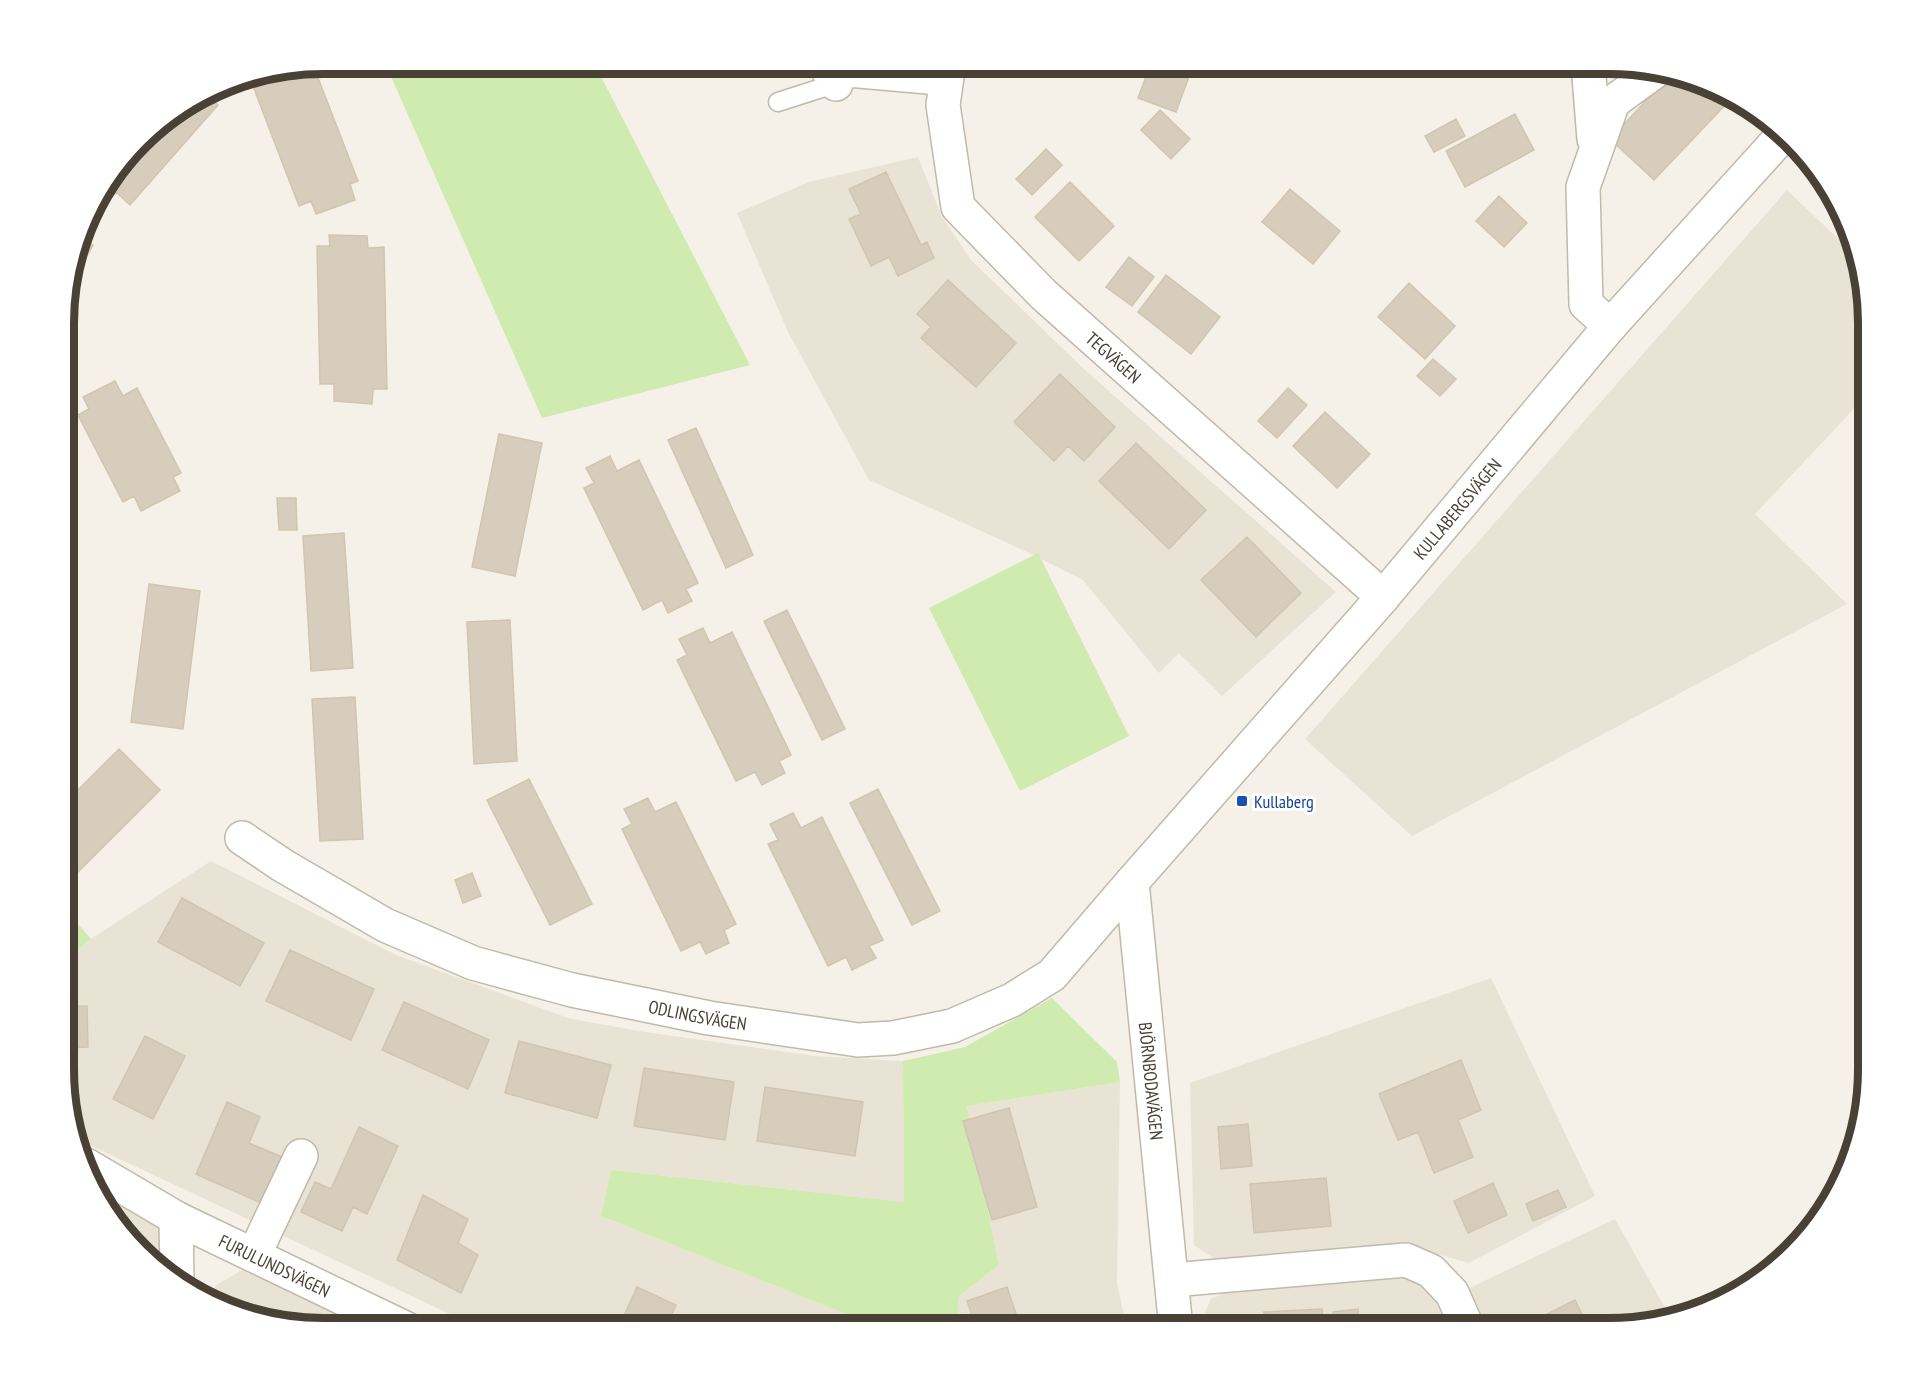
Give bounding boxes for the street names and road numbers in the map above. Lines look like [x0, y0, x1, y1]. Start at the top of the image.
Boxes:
street label: TEGVÄGEN [1081, 326, 1146, 388]
street label: KULLABERGSVÄGEN [1408, 453, 1506, 564]
street label: ODLINGSVÄGEN [646, 994, 748, 1035]
street label: BJÖRNBODAVÄGEN [1134, 1021, 1169, 1141]
street label: FURULUNDSVÄGEN [215, 1229, 334, 1302]

